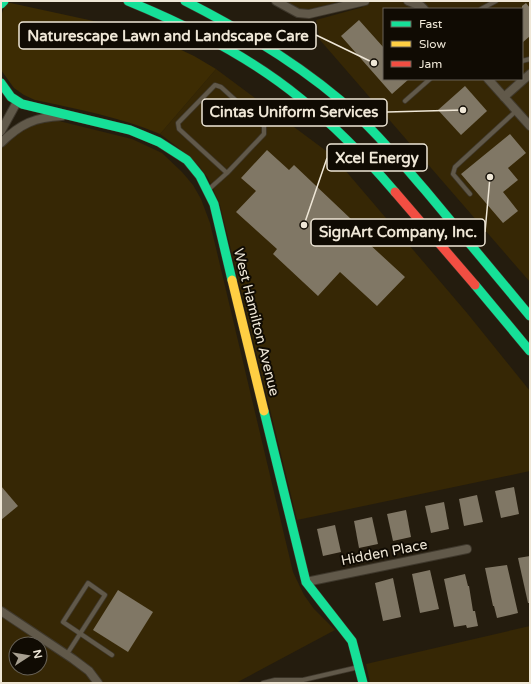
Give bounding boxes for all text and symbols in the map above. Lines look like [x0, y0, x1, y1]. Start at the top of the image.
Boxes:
legend [383, 8, 523, 80]
text: Fast [419, 17, 443, 31]
callout: Naturescape Lawn and Landscape Care [19, 22, 316, 49]
text: Naturescape Lawn and Landscape Care [27, 27, 309, 46]
text: Slow [419, 37, 446, 51]
text: Jam [419, 57, 442, 71]
callout: Cintas Uniform Services [202, 99, 387, 126]
text: Cintas Uniform Services [210, 103, 378, 121]
callout: Xcel Energy [327, 144, 427, 171]
text: Xcel Energy [335, 149, 419, 168]
callout: SignArt Company, Inc. [311, 219, 485, 246]
text: SignArt Company, Inc. [319, 223, 477, 242]
street label: West Hamilton Avenue [230, 247, 283, 398]
street label: Hidden Place [339, 536, 429, 569]
north arrow [8, 636, 48, 676]
text: N [30, 648, 45, 660]

